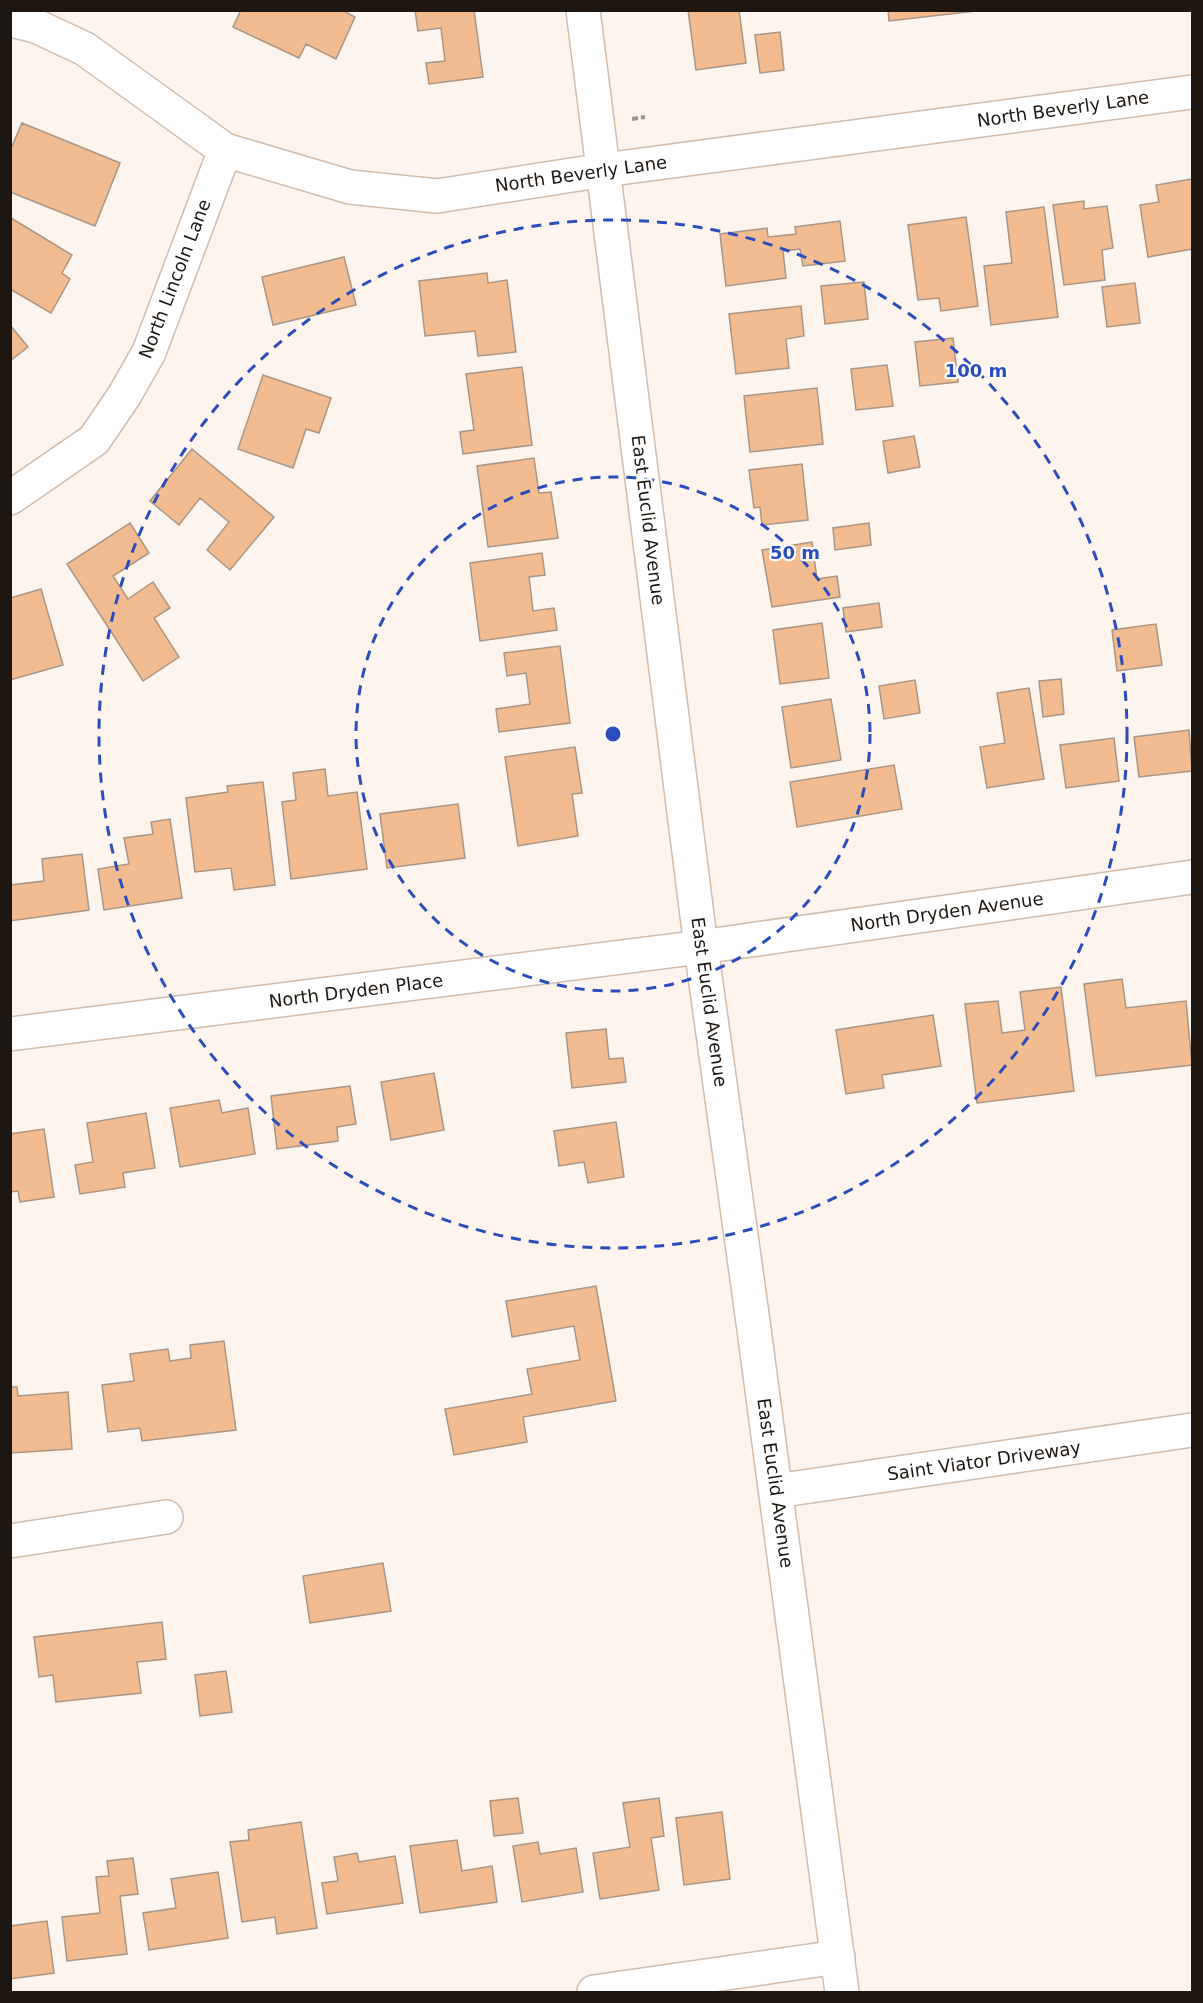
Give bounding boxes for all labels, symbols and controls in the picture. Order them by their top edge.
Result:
street label: North Beverly Lane [976,86,1150,131]
street label: North Beverly Lane [494,151,668,196]
street label: North Lincoln Lane [134,196,215,362]
text: 100 m [945,360,1007,381]
street label: East Euclid Avenue [628,434,669,606]
text: 50 m [770,542,820,563]
centre of rings [603,724,623,744]
street label: North Dryden Avenue [849,888,1045,935]
street label: East Euclid Avenue [687,916,732,1088]
street label: North Dryden Place [268,969,444,1012]
street label: East Euclid Avenue [753,1397,798,1569]
street label: Saint Viator Driveway [886,1436,1082,1484]

